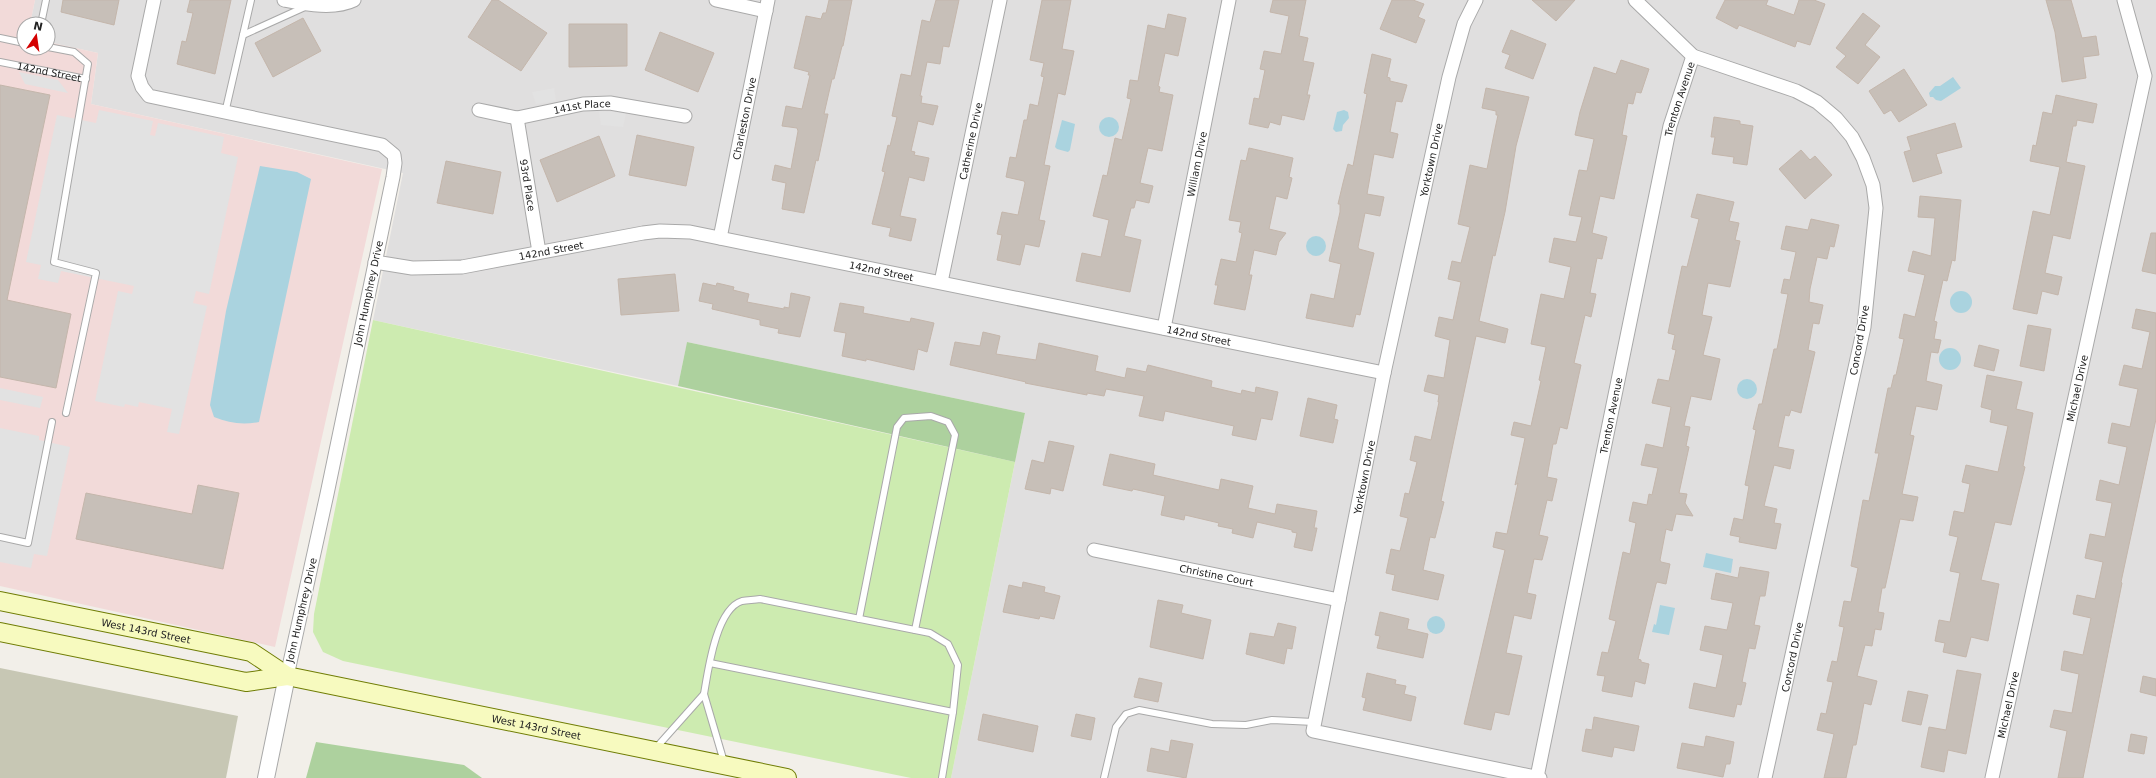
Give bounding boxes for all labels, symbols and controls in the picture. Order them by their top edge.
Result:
north arrow [16,16,56,56]
text: N [32,19,44,34]
street label: 142nd Street [16,60,82,84]
street label: Trenton Avenue [1663,60,1697,138]
street label: Charleston Drive [731,76,758,161]
street label: 141st Place [552,98,611,116]
street label: Catherine Drive [958,101,984,181]
street label: Yorktown Drive [1418,122,1445,199]
street label: William Drive [1185,131,1209,198]
street label: 93rd Place [518,158,537,212]
street label: 142nd Street [518,239,584,262]
street label: John Humphrey Drive [352,240,385,348]
street label: 142nd Street [848,259,914,283]
street label: Concord Drive [1848,304,1871,376]
street label: 142nd Street [1166,324,1232,348]
street label: Michael Drive [2065,354,2090,423]
street label: Trenton Avenue [1598,376,1625,456]
street label: Yorktown Drive [1352,439,1377,516]
street label: John Humphrey Drive [284,557,319,664]
street label: Christine Court [1178,563,1254,588]
street label: West 143rd Street [100,617,192,646]
street label: Concord Drive [1780,621,1805,693]
street label: Michael Drive [1996,670,2021,739]
street label: West 143rd Street [491,713,582,742]

